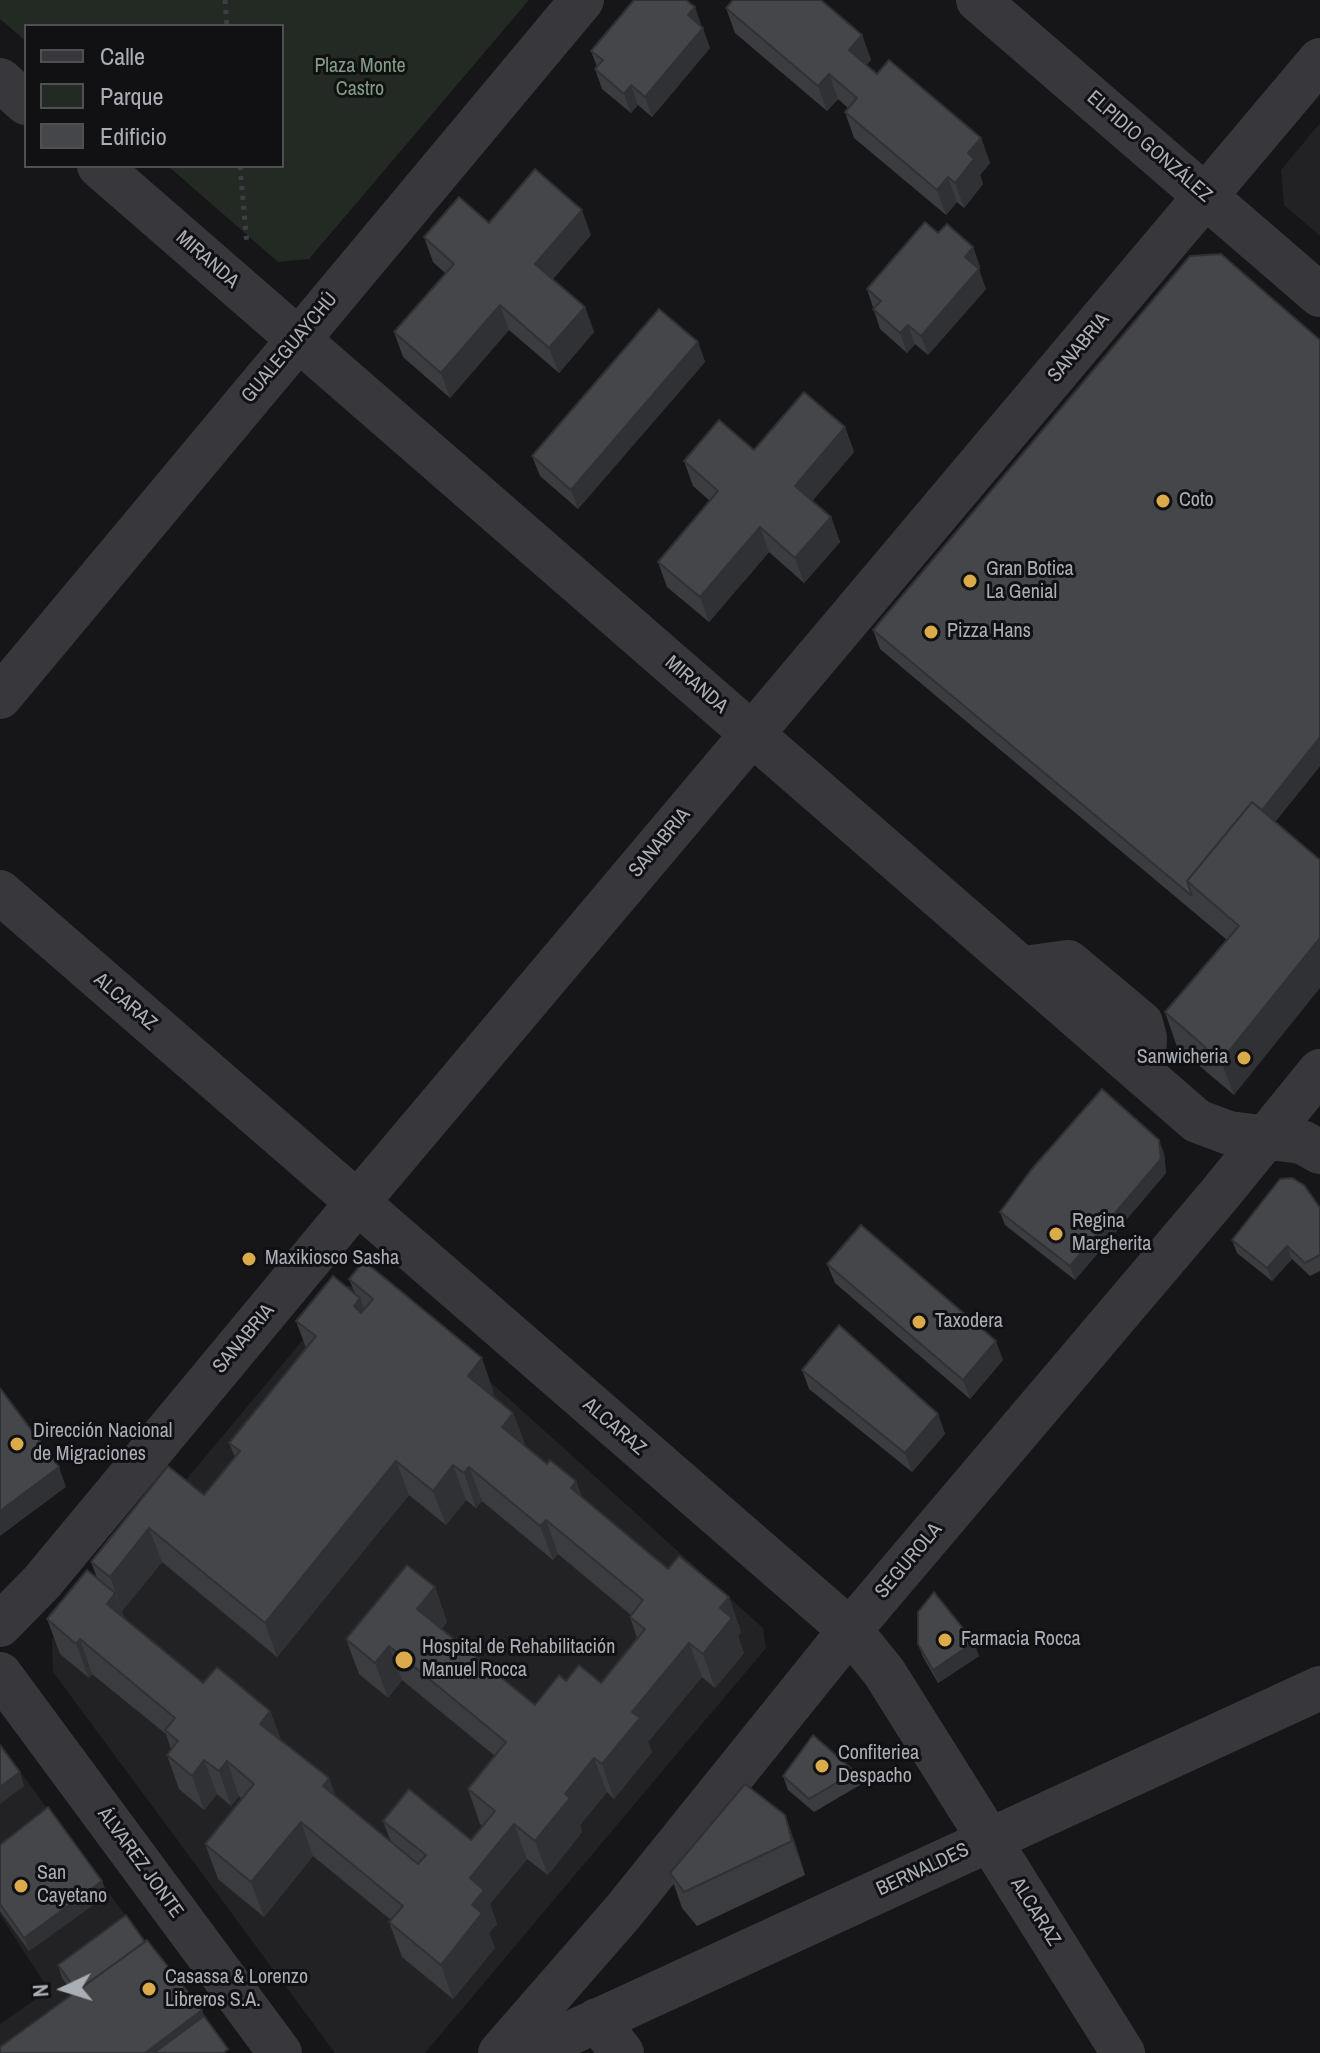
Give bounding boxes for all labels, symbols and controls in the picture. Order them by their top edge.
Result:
legend [24,24,284,168]
text: Calle [100,40,145,72]
park label: Plaza Monte Castro [314,55,406,102]
text: Parque [100,80,163,112]
street label: ELPIDIO GONZÁLEZ [1082,86,1216,208]
text: Edificio [100,120,167,152]
street label: MIRANDA [171,226,243,294]
street label: GUALEGUAYCHÚ [237,288,343,408]
street label: SANABRIA [1043,309,1115,387]
place label: Coto [1179,489,1214,513]
marker: Coto [1154,492,1172,510]
place label: Gran Botica La Genial [986,558,1074,605]
marker: Gran Botica La Genial [961,572,979,590]
place label: Pizza Hans [947,620,1031,644]
marker: Pizza Hans [922,623,940,641]
street label: MIRANDA [660,651,732,719]
street label: SANABRIA [624,804,696,882]
street label: ALCARAZ [89,968,161,1036]
place label: Sanwicheria [1137,1046,1228,1070]
marker: Sanwicheria [1235,1049,1253,1067]
place label: Regina Margherita [1072,1210,1151,1257]
marker: Regina Margherita [1047,1225,1065,1243]
place label: Maxikiosco Sasha [265,1247,399,1271]
marker: Maxikiosco Sasha [240,1250,258,1268]
street label: SANABRIA [208,1300,280,1378]
place label: Taxodera [935,1310,1003,1334]
marker: Taxodera [910,1313,928,1331]
street label: ALCARAZ [578,1393,650,1461]
place label: Dirección Nacional de Migraciones [33,1420,172,1467]
marker: Dirección Nacional de Migraciones [8,1435,26,1453]
street label: SEGUROLA [871,1518,947,1604]
place label: Farmacia Rocca [961,1628,1080,1652]
marker: Farmacia Rocca [936,1631,954,1649]
place label: Hospital de Rehabilitación Manuel Rocca [422,1636,615,1683]
marker: Hospital de Rehabilitación Manuel Rocca [393,1649,415,1671]
place label: Confiteriea Despacho [838,1742,919,1789]
marker: Confiteriea Despacho [813,1757,831,1775]
street label: ÁLVAREZ JONTE [92,1803,188,1923]
street label: BERNALDES [873,1838,973,1902]
place label: San Cayetano [37,1862,107,1909]
street label: ALCARAZ [1005,1874,1065,1950]
marker: San Cayetano [12,1877,30,1895]
north arrow [24,1949,104,2029]
place label: Casassa & Lorenzo Libreros S.A. [165,1966,308,2013]
marker: Casassa & Lorenzo Libreros S.A. [140,1980,158,1998]
text: N [25,1983,55,1998]

